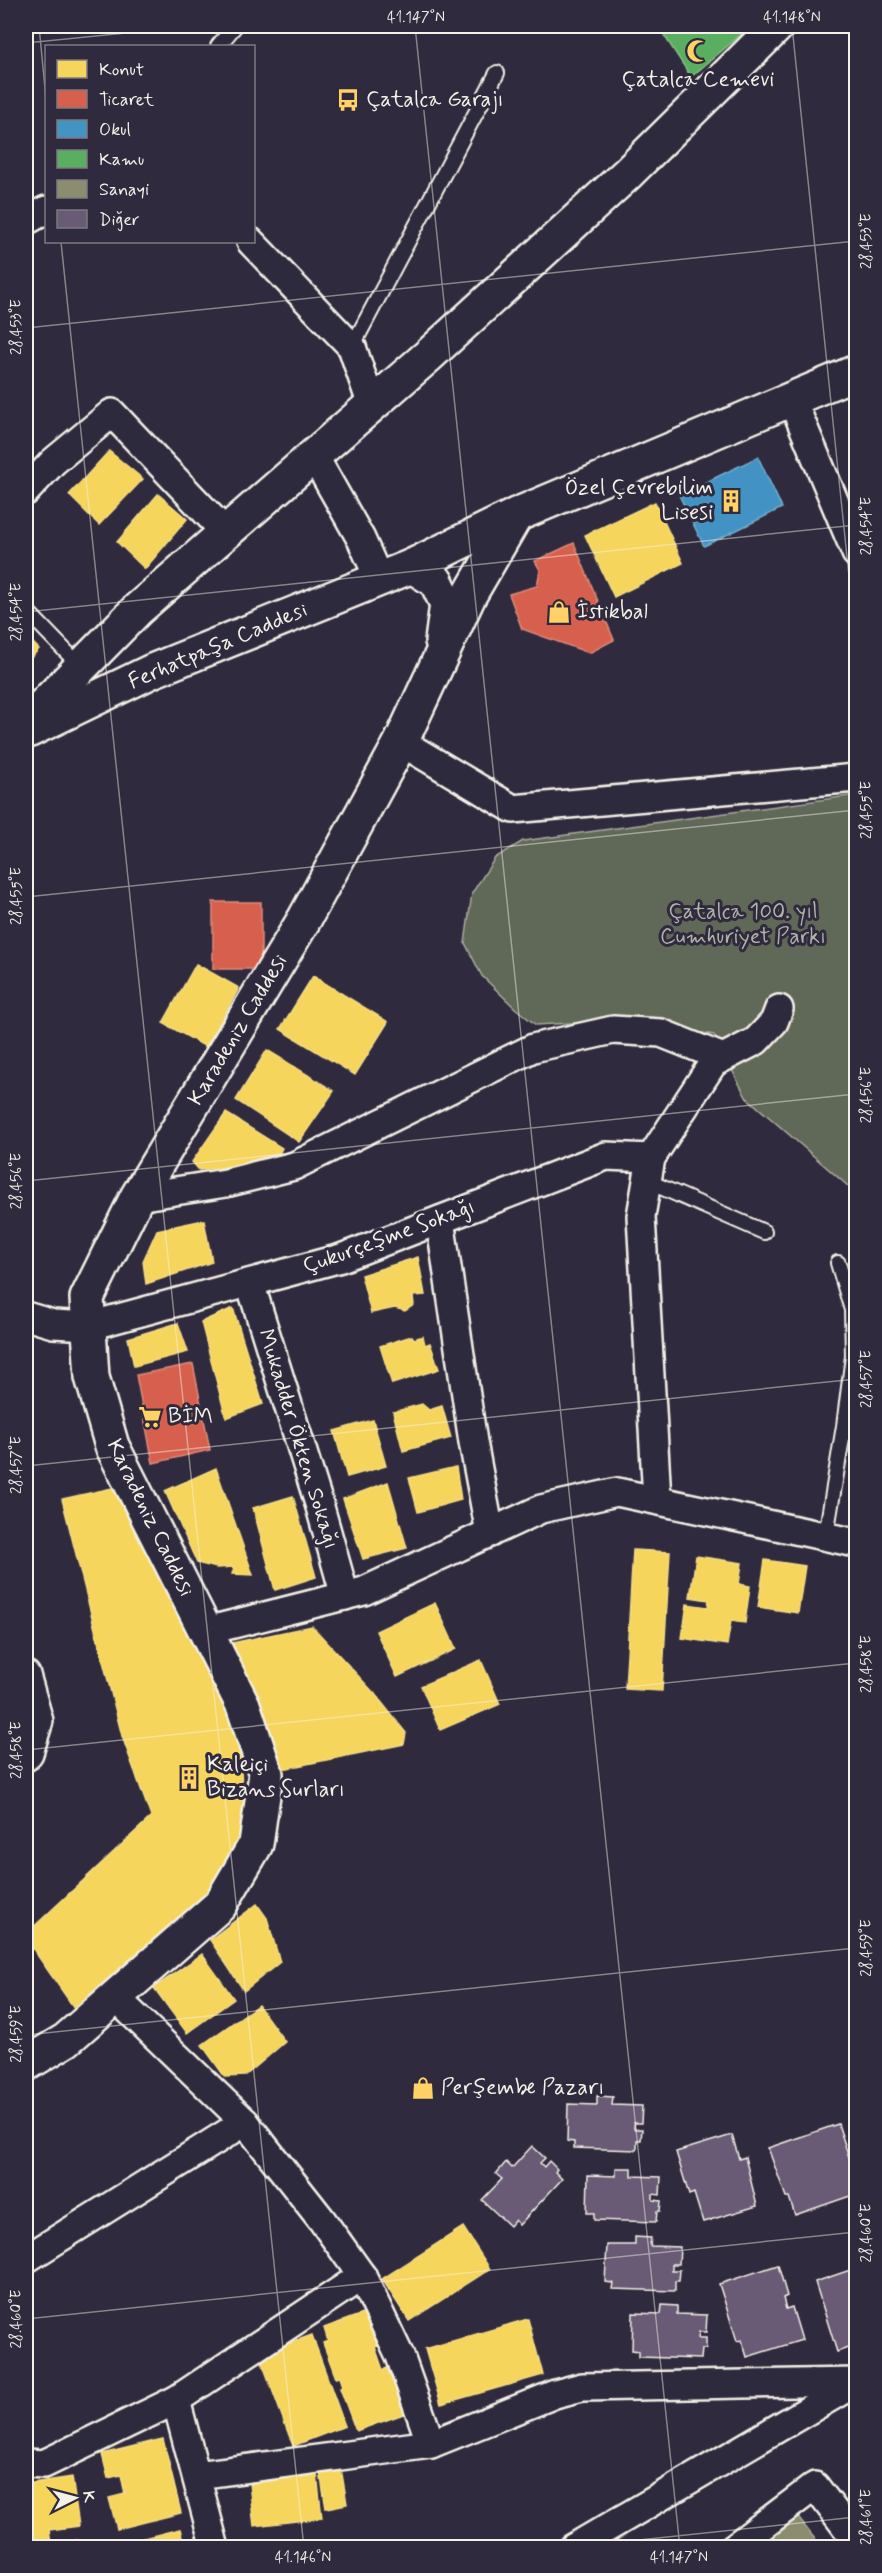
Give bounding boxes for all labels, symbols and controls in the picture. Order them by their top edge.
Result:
text: 41.147°N [387,8,445,28]
text: 41.148°N [763,8,821,28]
mosque icon: Çatalca Cemevi [685,38,711,64]
legend [45,45,255,243]
text: Konut [99,58,144,82]
place label: Çatalca Cemevi [622,66,774,94]
place label: Çatalca Garajı [366,86,504,114]
bus stop icon: Çatalca Garajı [335,87,361,113]
text: Ticaret [99,88,155,112]
text: Okul [99,118,131,142]
text: Kamu [99,148,144,172]
text: Sanayi [99,178,149,202]
text: Diğer [99,208,140,232]
text: 28.453°E [857,213,877,269]
text: 28.453°E [7,299,27,355]
place label: Özel Çevrebilim Lisesi [565,474,713,527]
building icon: Özel Çevrebilim Lisesi [718,488,744,514]
text: 28.454°E [857,497,877,555]
text: 28.454°E [7,583,27,641]
street label: Ferhatpaşa Caddesi [124,596,312,696]
place label: İstikbal [577,598,648,626]
shop icon: İstikbal [546,599,572,625]
text: 28.455°E [857,781,877,839]
text: 28.455°E [7,867,27,925]
park label: Çatalca 100. yıl Cumhuriyet Parkı [660,898,826,951]
street label: Karadeniz Caddesi [182,949,294,1111]
text: 28.456°E [857,1066,877,1123]
text: 28.456°E [7,1152,27,1209]
street label: Çukurçeşme Sokağı [299,1193,479,1282]
street label: Mukadder Ökten Sokağı [250,1326,345,1553]
text: 28.457°E [857,1350,877,1408]
place label: BİM [168,1403,213,1431]
supermarket icon: BİM [137,1404,163,1430]
street label: Karadeniz Caddesi [100,1435,200,1601]
text: 28.457°E [7,1436,27,1494]
text: 28.458°E [857,1635,877,1693]
text: 28.458°E [7,1721,27,1779]
place label: Kaleiçi Bizans Surları [207,1751,345,1804]
building icon: Kaleiçi Bizans Surları [176,1765,202,1791]
text: 28.459°E [857,1919,877,1977]
text: 28.459°E [7,2005,27,2063]
place label: Perşembe Pazarı [441,2074,604,2102]
shop icon: Perşembe Pazarı [410,2075,436,2101]
text: 28.460°E [857,2203,877,2262]
text: 28.460°E [7,2289,27,2348]
north arrow [45,2468,105,2528]
text: 28.461°E [857,2489,877,2545]
text: K [77,2490,100,2504]
text: 41.146°N [275,2548,331,2568]
text: 41.147°N [650,2548,708,2568]

